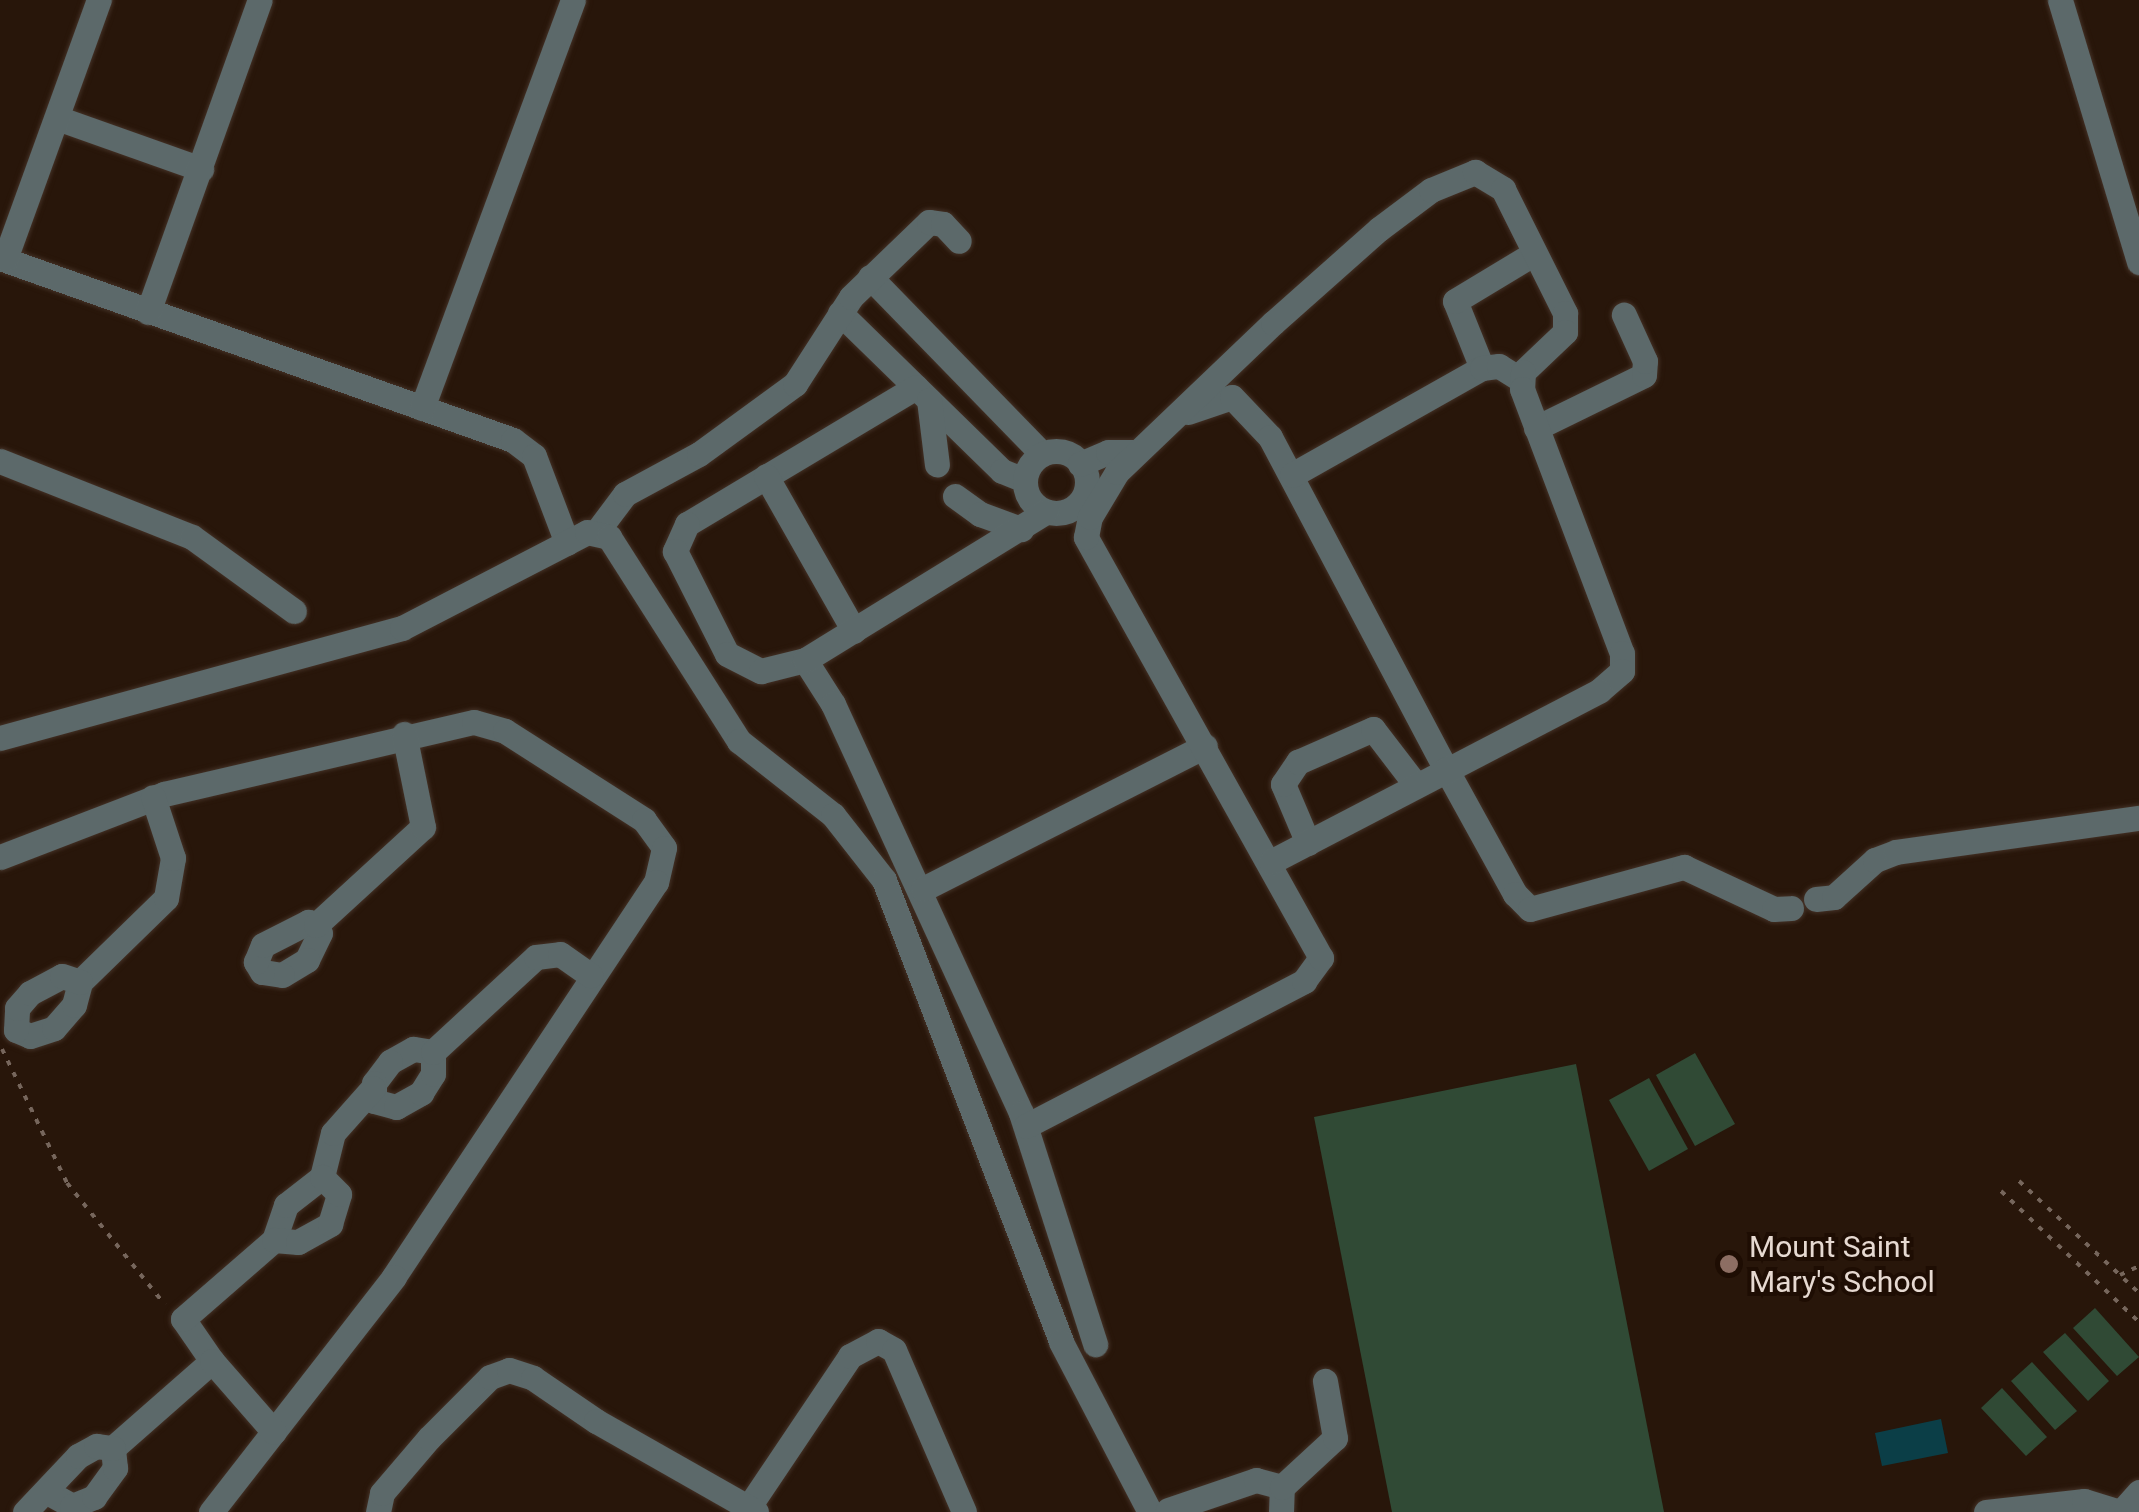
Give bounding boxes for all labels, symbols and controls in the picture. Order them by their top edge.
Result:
place label: Mount Saint Mary's School [1749,1229,1935,1300]
marker: Mount Saint Mary's School [1718,1253,1740,1275]

